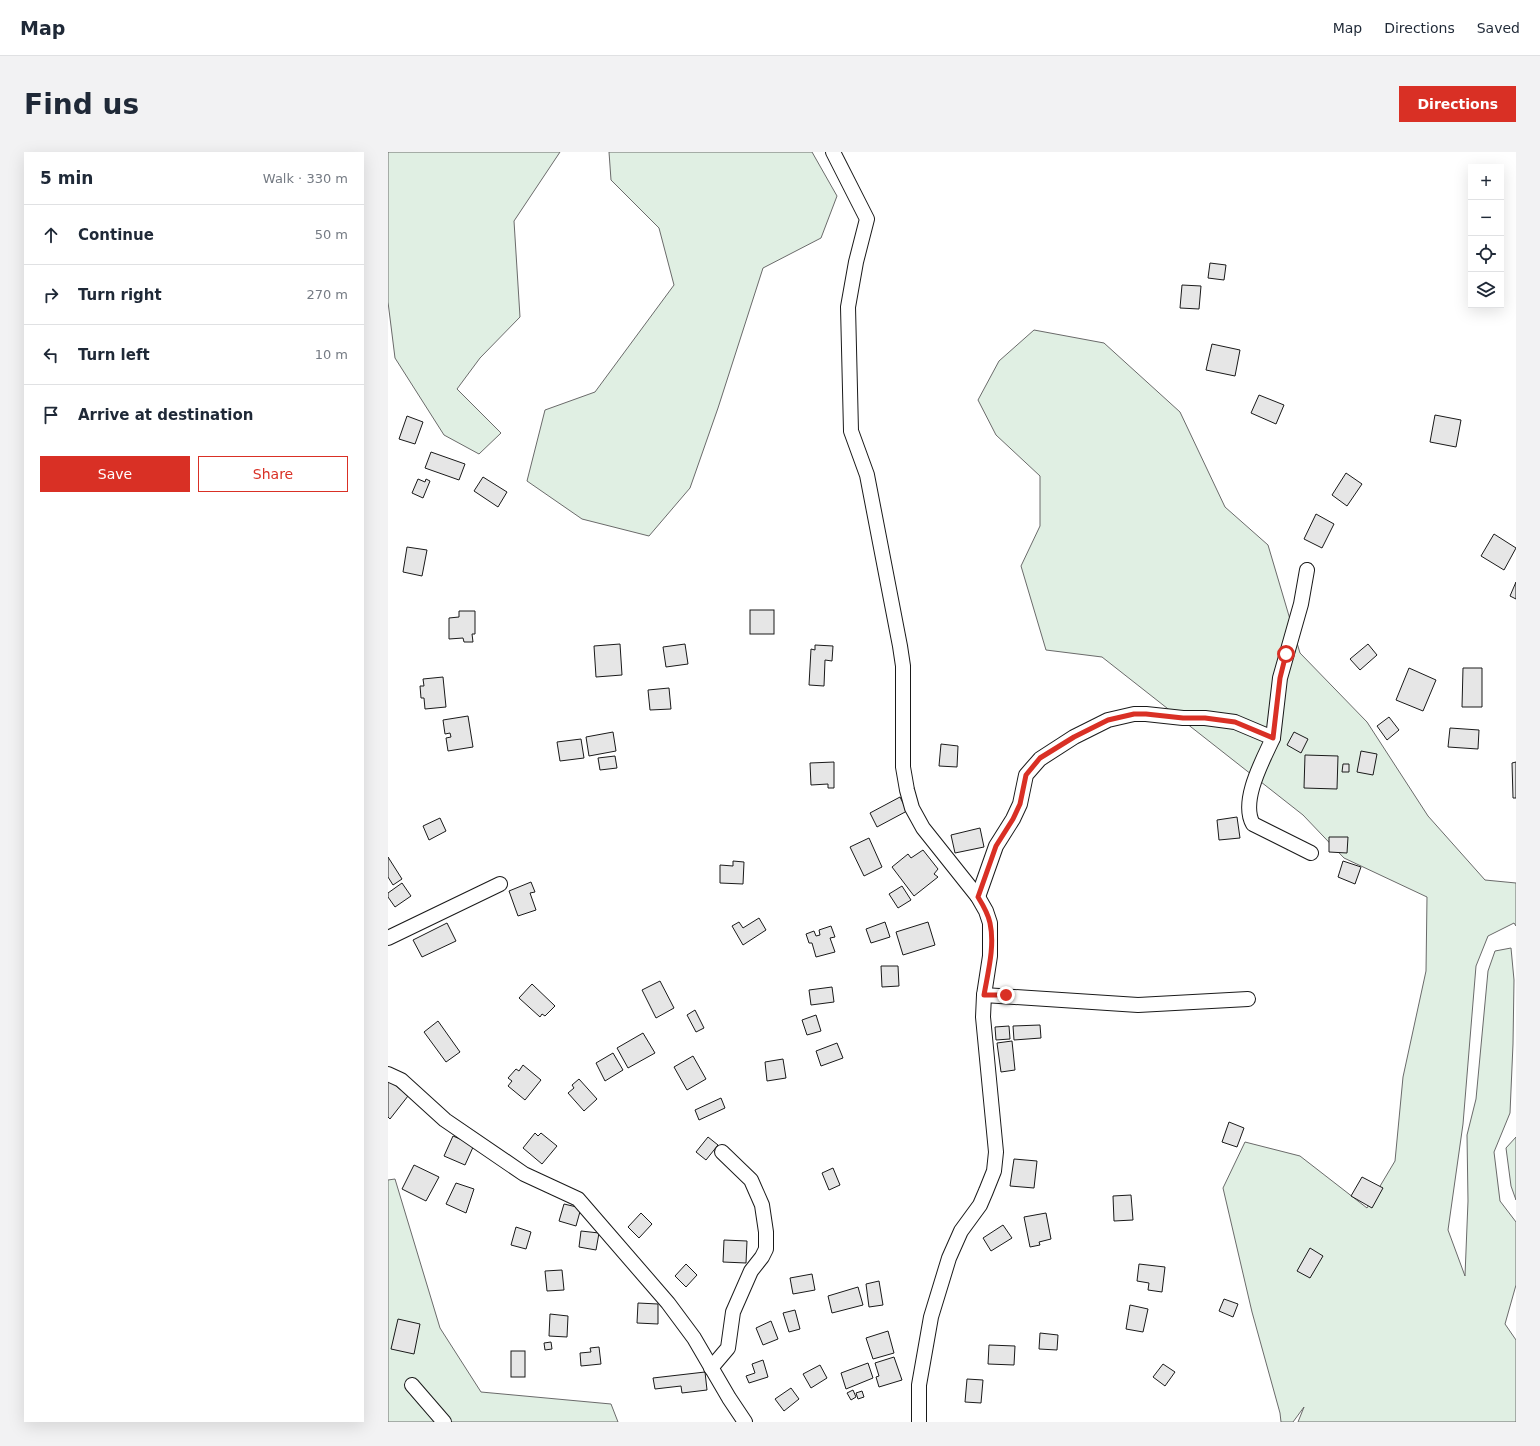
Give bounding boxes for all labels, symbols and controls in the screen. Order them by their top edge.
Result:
text: Map [20,17,65,39]
text: Map [1333,20,1362,36]
text: Directions [1384,20,1455,36]
text: Saved [1477,20,1520,36]
button: Directions [1399,86,1516,122]
text: Find us [24,88,139,121]
map controls [1468,164,1504,308]
button: + [1468,164,1504,200]
text: 5 min [40,168,93,188]
text: Walk · 330 m [263,171,348,186]
button: − [1468,200,1504,236]
icon: ahead [40,224,62,246]
text: Continue [78,226,154,244]
text: 50 m [315,227,348,242]
button: locate [1468,236,1504,272]
button: layers [1468,272,1504,308]
icon: right [40,284,62,306]
text: Turn right [78,286,162,304]
text: 270 m [306,287,348,302]
icon: left [40,344,62,366]
text: Turn left [78,346,150,364]
text: 10 m [315,347,348,362]
icon: arrive [40,404,62,426]
text: Arrive at destination [78,406,253,424]
button: Save [40,456,190,492]
button: Share [198,456,348,492]
route start [1277,645,1295,663]
route end [997,986,1015,1004]

